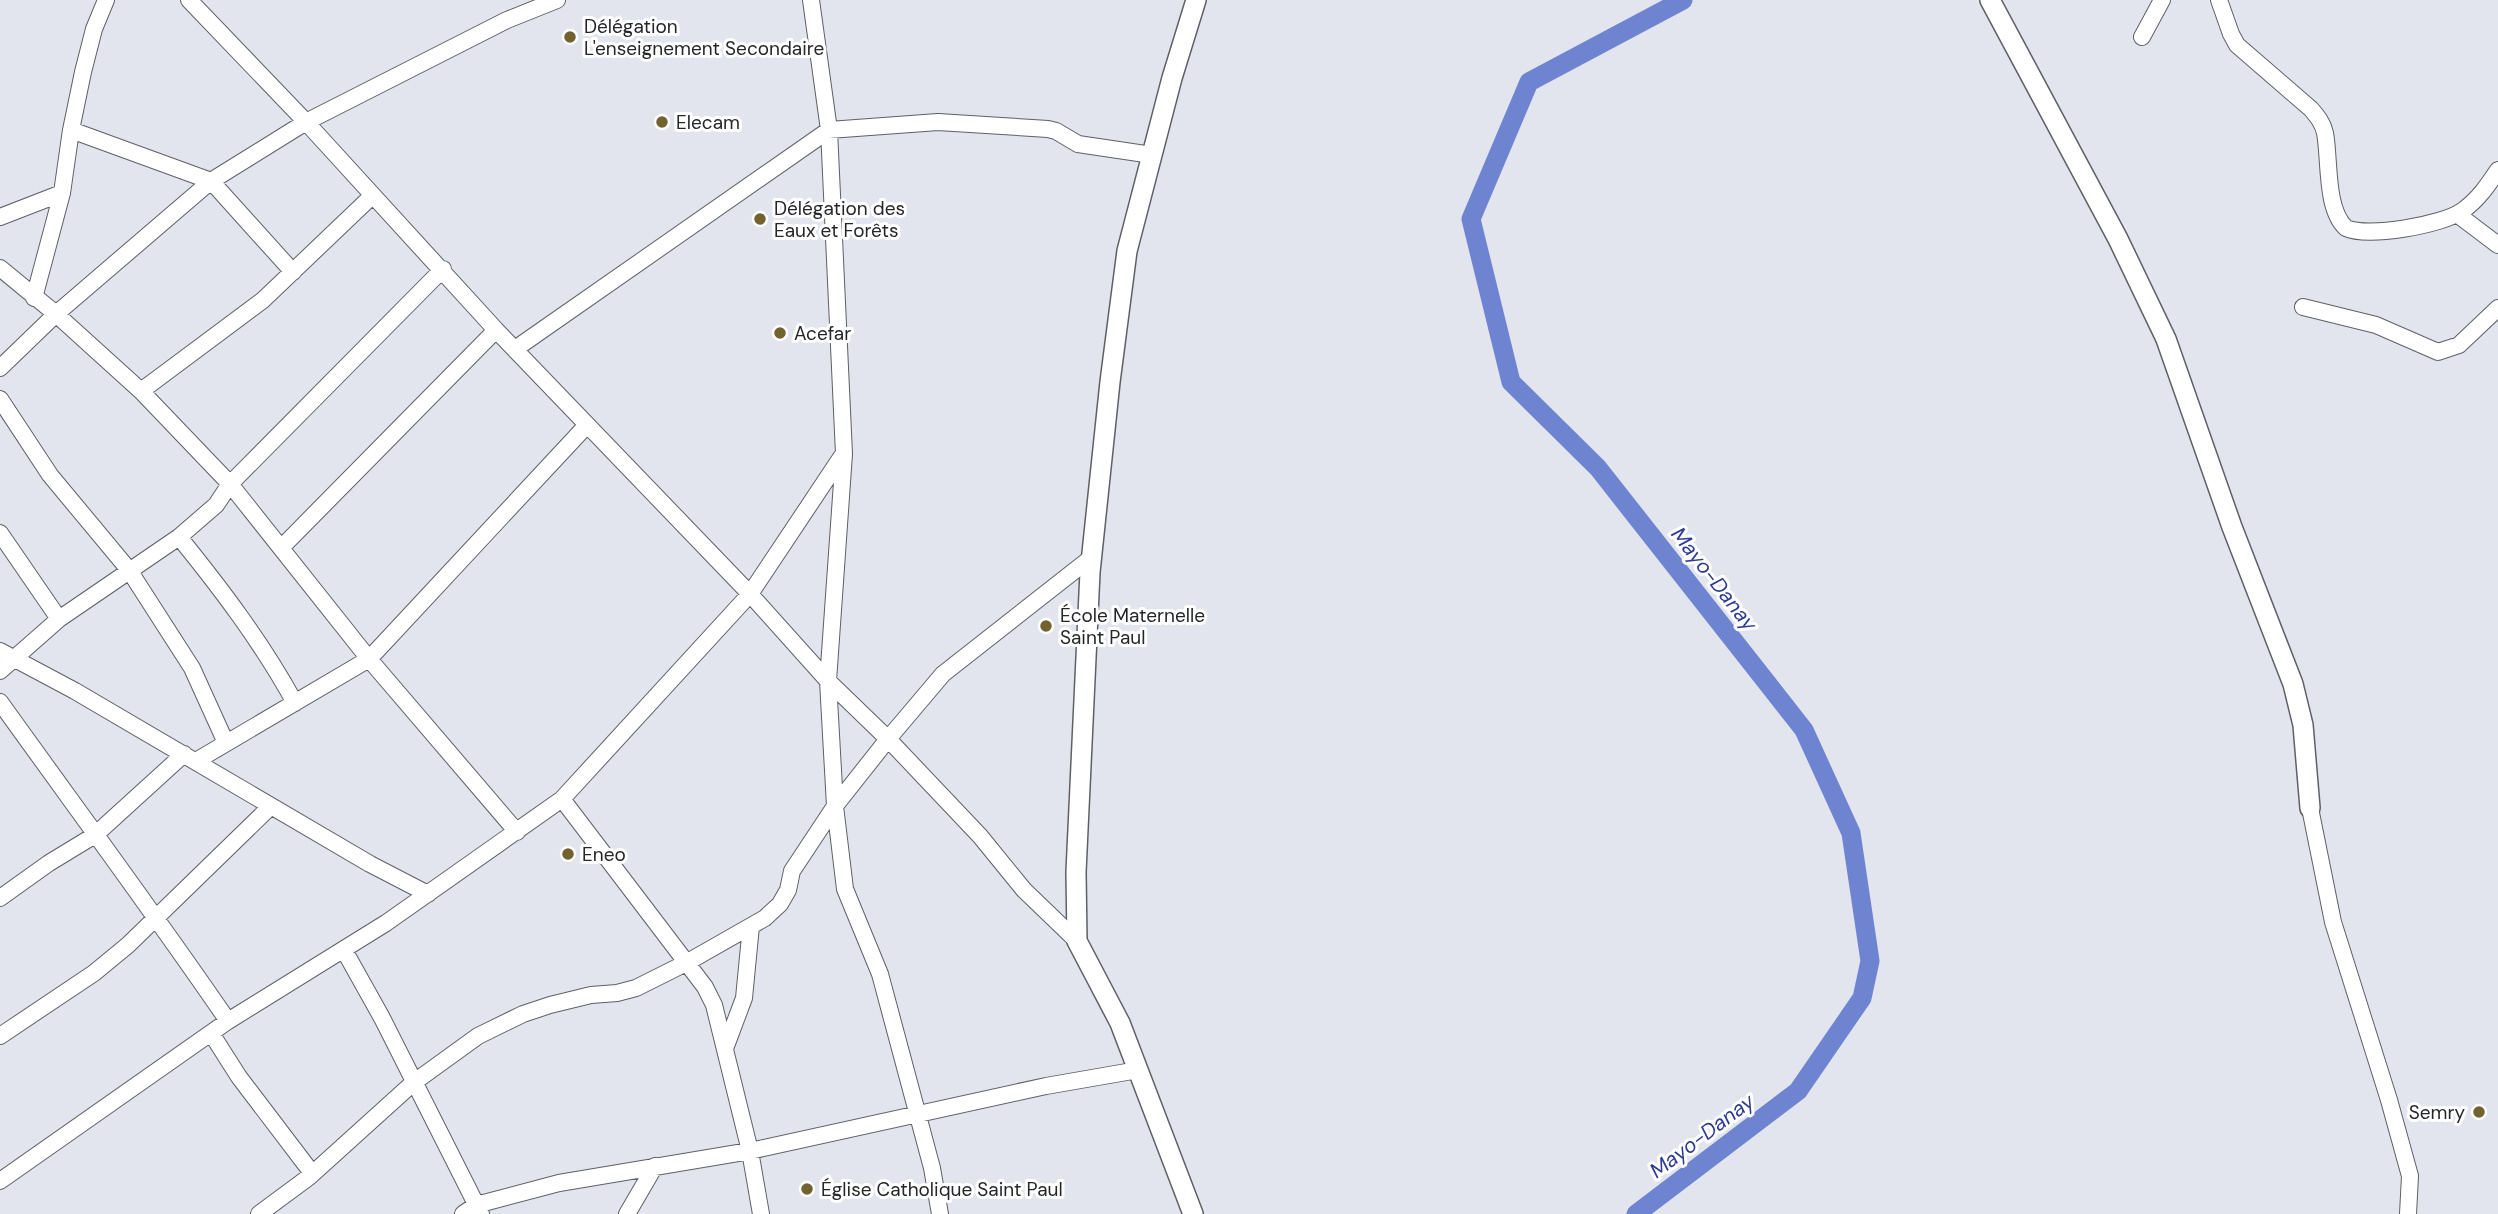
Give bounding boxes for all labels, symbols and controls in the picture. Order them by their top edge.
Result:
place label: Délégation L'enseignement Secondaire [584,14,824,61]
marker: Délégation L'enseignement Secondaire [562,29,578,45]
place label: Elecam [676,110,740,135]
marker: Elecam [654,114,670,130]
place label: Délégation des Eaux et Forêts [774,196,905,243]
marker: Délégation des Eaux et Forêts [752,211,768,227]
place label: Acefar [794,321,851,346]
marker: Acefar [772,325,788,341]
water label: Mayo-Danay [1665,521,1764,638]
place label: École Maternelle Saint Paul [1060,603,1205,650]
marker: École Maternelle Saint Paul [1038,618,1054,634]
place label: Eneo [582,842,626,867]
marker: Eneo [560,846,576,862]
water label: Mayo-Danay [1644,1087,1761,1185]
place label: Semry [2409,1100,2465,1125]
marker: Semry [2471,1104,2487,1120]
place label: Église Catholique Saint Paul [821,1177,1063,1202]
marker: Église Catholique Saint Paul [799,1181,815,1197]

